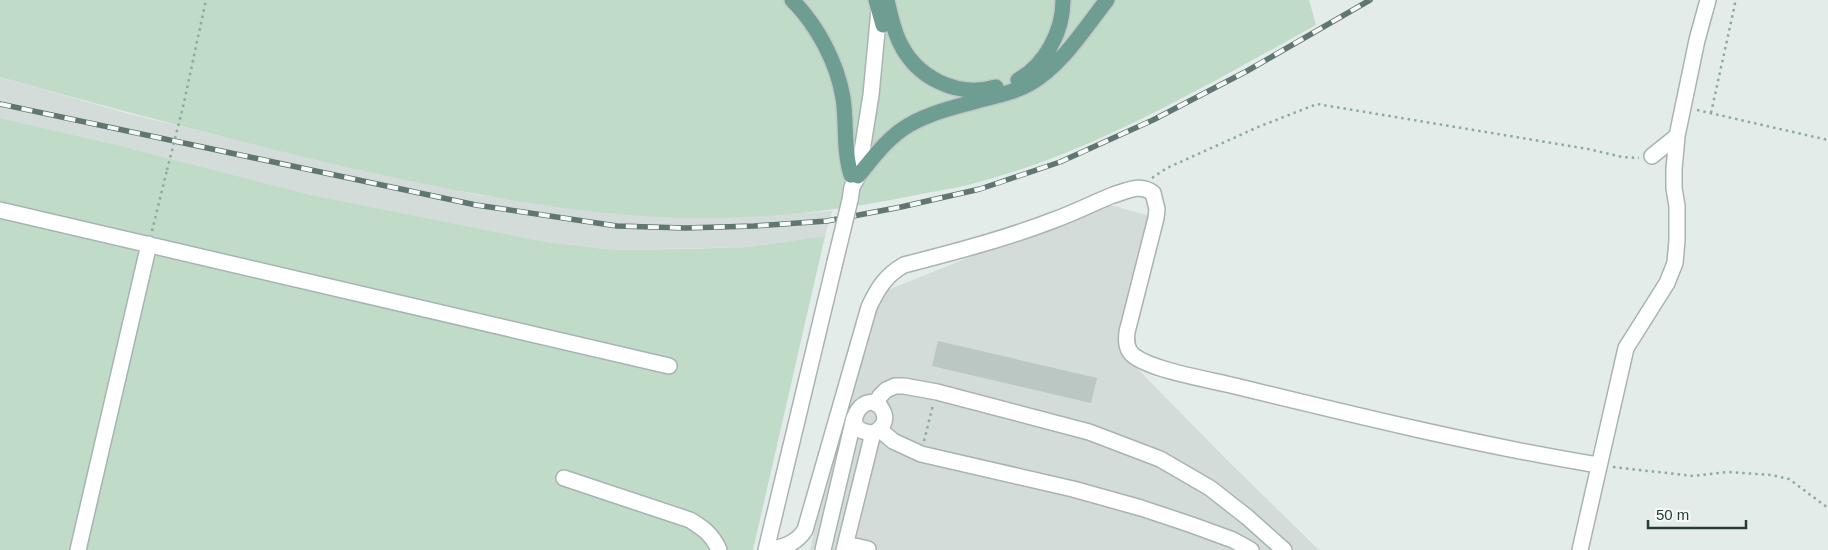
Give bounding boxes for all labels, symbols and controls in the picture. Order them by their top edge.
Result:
scale bar [1648,498,1746,530]
text: 50 m [1656,506,1689,523]

